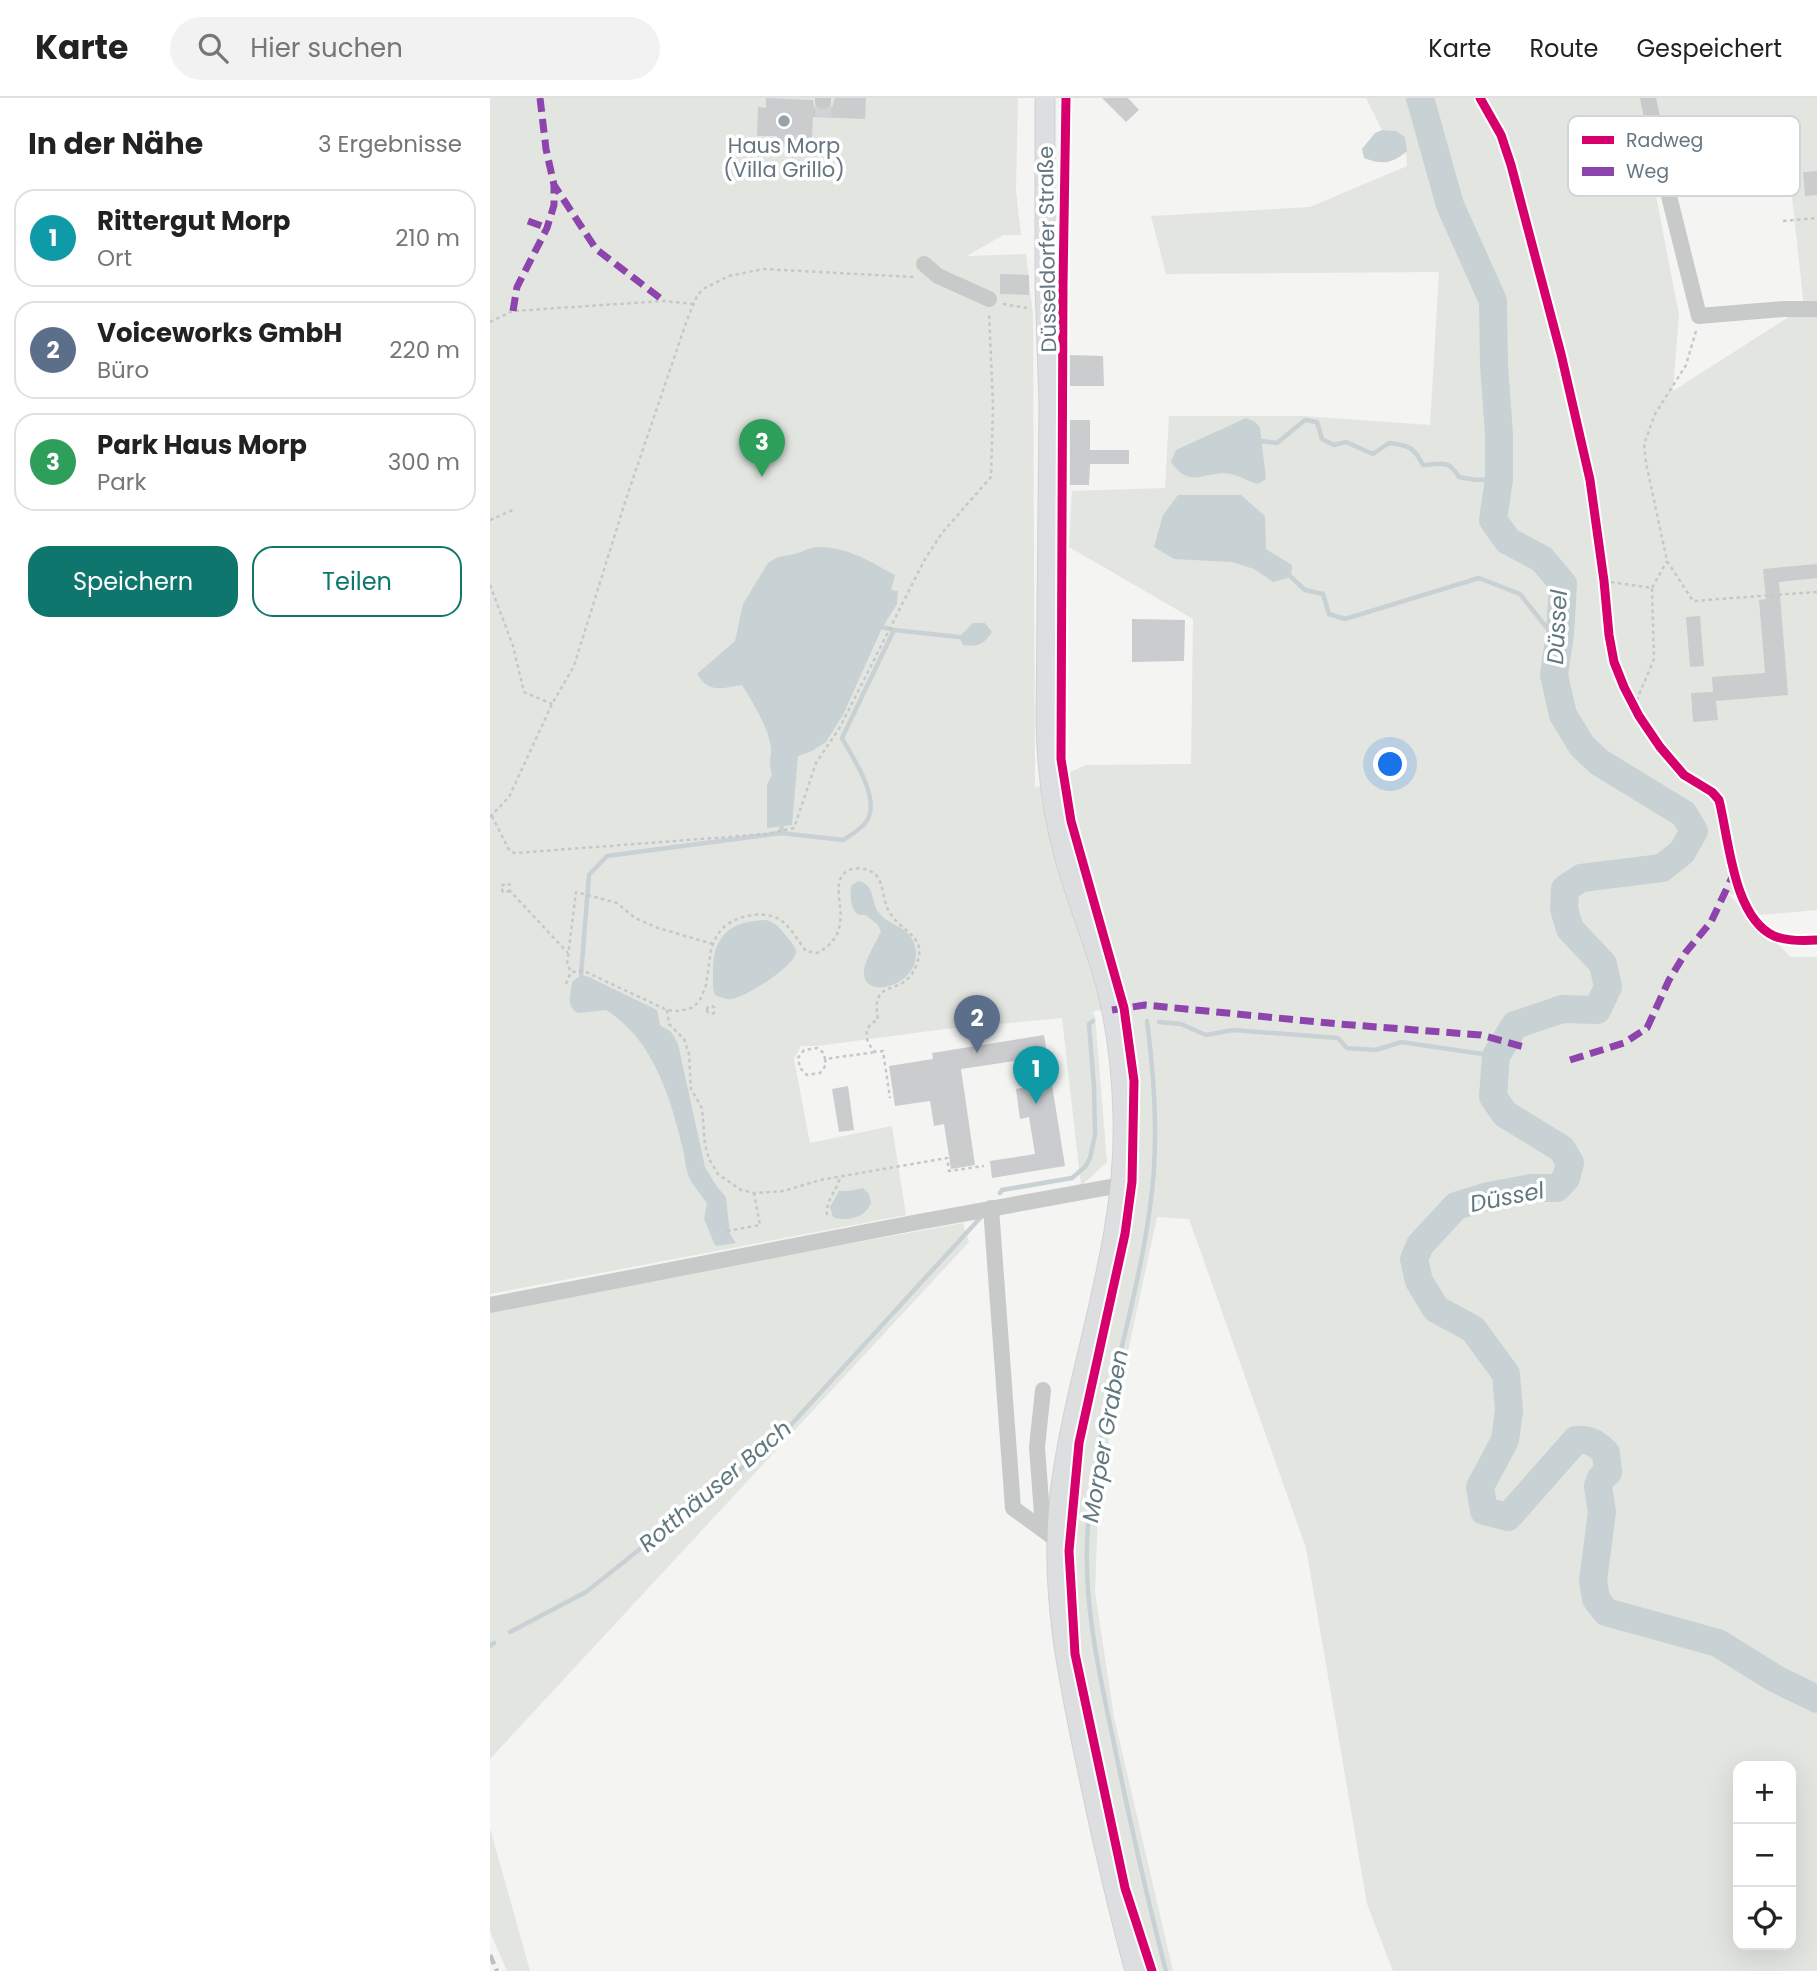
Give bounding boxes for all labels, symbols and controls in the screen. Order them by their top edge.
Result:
search box [170,17,660,80]
text: Karte [35,24,128,71]
icon: search [194,29,232,67]
text: Hier suchen [250,30,403,66]
text: Karte [1428,32,1491,65]
text: Route [1529,32,1598,65]
text: Gespeichert [1636,32,1782,65]
marker: Haus Morp (Villa Grillo) [776,113,792,129]
legend [1568,116,1800,196]
text: In der Nähe [28,122,203,165]
text: Radweg [1626,127,1703,154]
text: 3 Ergebnisse [318,128,462,160]
place label: Haus Morp (Villa Grillo) [723,131,845,184]
street label: Düsseldorfer Straße [1031,145,1063,353]
text: Weg [1626,158,1669,185]
text: Rittergut Morp [97,203,290,239]
text: 1 [49,222,57,254]
text: 210 m [395,222,460,254]
text: Ort [97,242,132,274]
text: Voiceworks GmbH [97,315,342,351]
text: 2 [46,334,60,366]
text: 220 m [389,334,460,366]
text: Büro [97,354,149,386]
pin: 3 [739,419,785,477]
text: Park Haus Morp [97,427,307,463]
text: 3 [46,446,60,478]
text: 300 m [388,446,460,478]
text: Park [97,466,146,498]
button: Speichern [28,546,238,617]
button: Teilen [252,546,462,617]
water label: Düssel [1539,588,1575,665]
your location [1373,747,1407,781]
pin: 2 [954,995,1000,1053]
pin: 1 [1013,1046,1059,1104]
water label: Düssel [1467,1174,1547,1220]
water label: Morper Graben [1074,1347,1136,1525]
water label: Rotthäuser Bach [632,1413,798,1559]
map controls [1733,1761,1796,1950]
button: + [1733,1761,1796,1824]
button: − [1733,1824,1796,1887]
button: locate [1733,1887,1796,1950]

